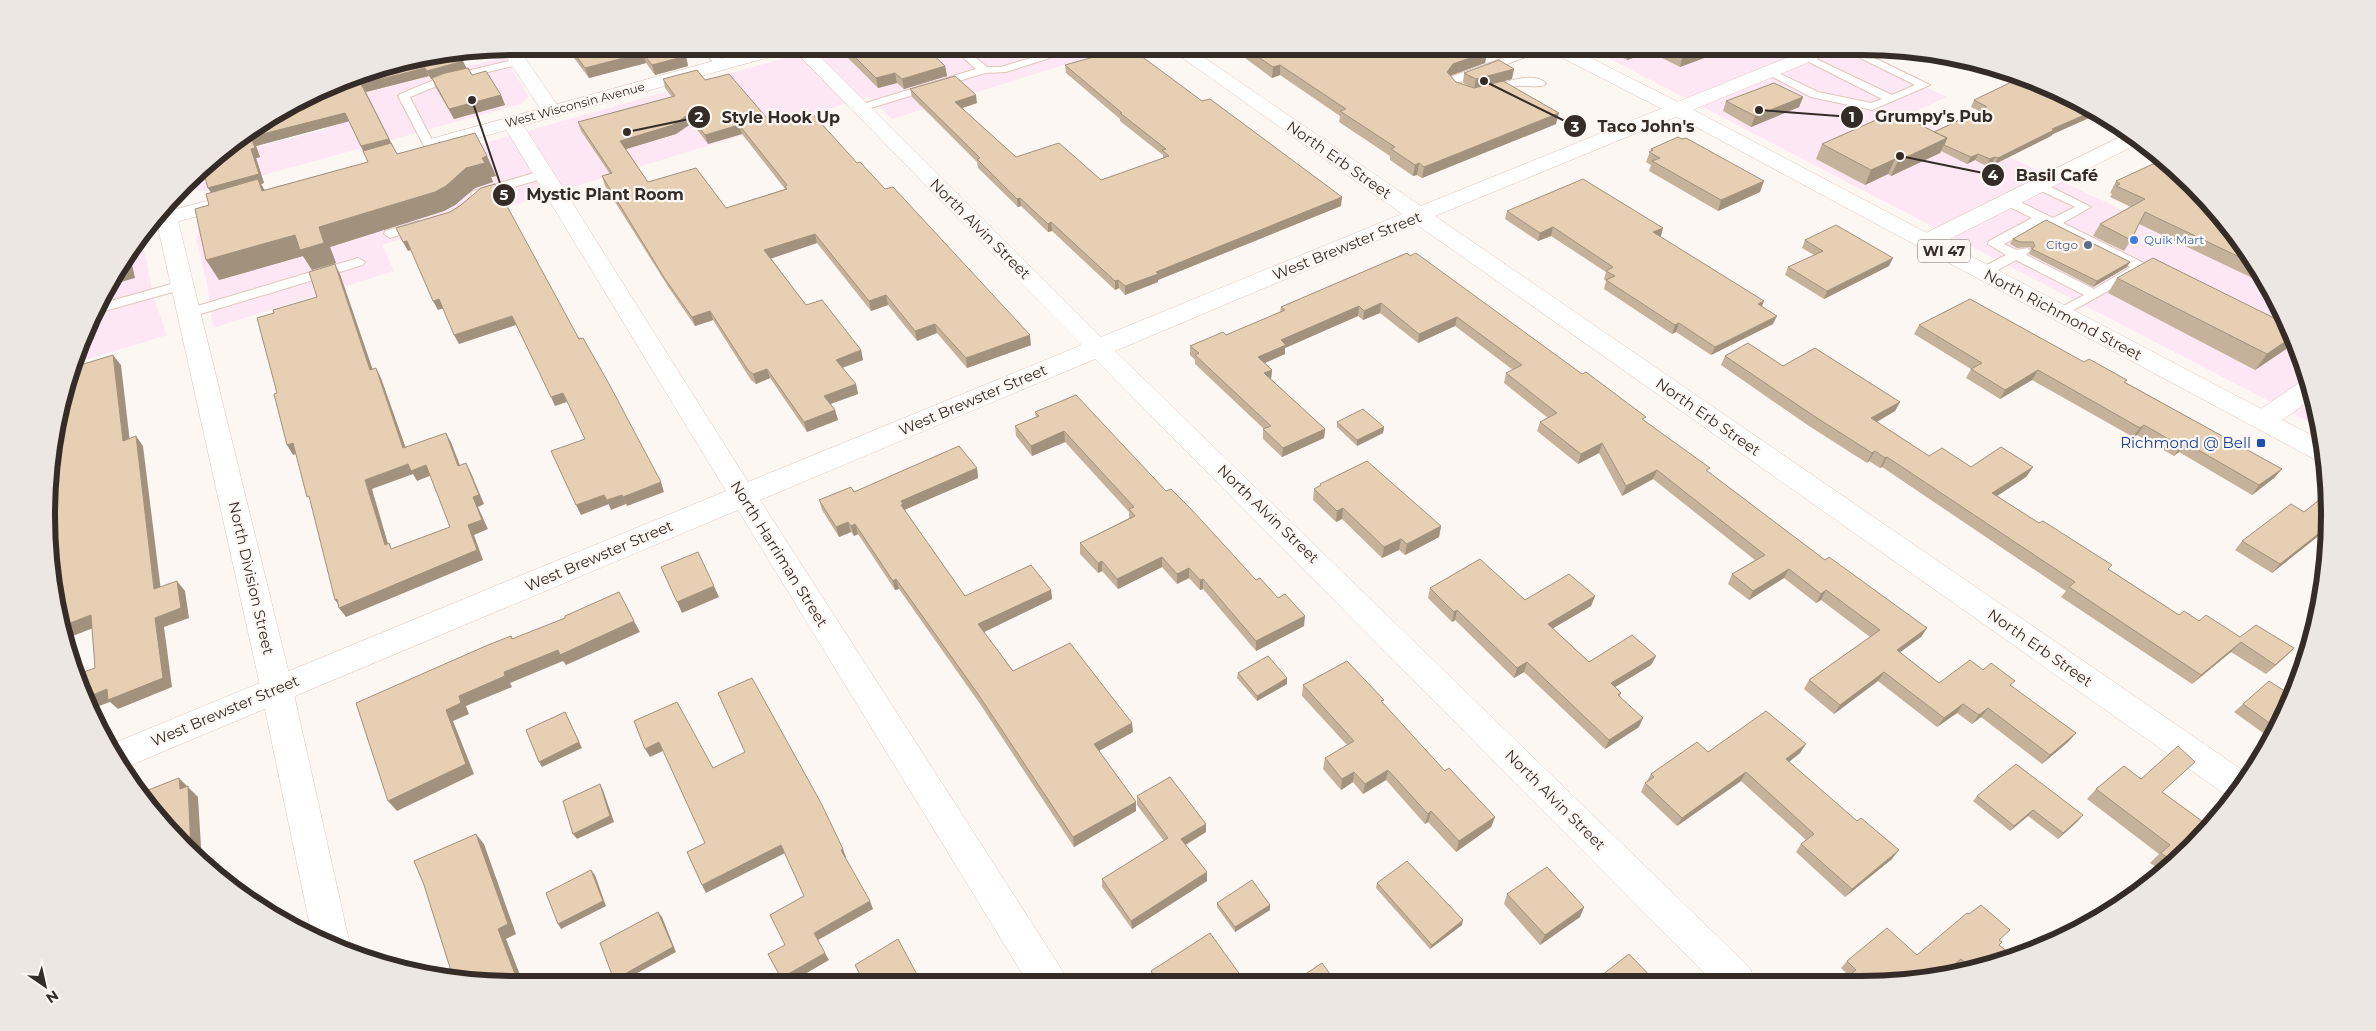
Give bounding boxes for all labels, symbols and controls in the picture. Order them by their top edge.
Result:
street label: West Wisconsin Avenue [503,79,646,130]
callout: Grumpy's Pub [1840,101,2003,132]
callout: Style Hook Up [687,102,850,133]
text: 2 [695,107,704,126]
text: 1 [1849,107,1855,126]
text: Grumpy's Pub [1875,107,1993,126]
text: Style Hook Up [722,108,840,127]
callout: Taco John's [1562,111,1704,142]
street label: North Erb Street [1283,116,1395,203]
text: 3 [1570,117,1580,136]
text: Taco John's [1597,117,1695,136]
callout: Basil Café [1981,160,2108,191]
text: 4 [1988,165,1999,184]
text: Basil Café [2016,166,2098,185]
street label: North Alvin Street [926,174,1035,283]
callout: Mystic Plant Room [492,179,694,210]
text: 5 [500,185,509,204]
text: Mystic Plant Room [526,185,684,204]
street label: West Brewster Street [1270,207,1424,284]
place label: Quik Mart [2144,232,2204,247]
marker: Quik Mart [2128,234,2140,246]
place label: Citgo [2046,237,2078,252]
marker: Citgo [2082,239,2094,251]
road number: WI 47 [1918,240,1970,262]
street label: North Richmond Street [1981,265,2146,364]
street label: West Brewster Street [896,360,1050,439]
street label: North Erb Street [1652,373,1764,460]
place label: Richmond @ Bell [2120,433,2251,452]
marker: Richmond @ Bell [2255,437,2267,449]
street label: North Alvin Street [1213,460,1323,567]
street label: North Harriman Street [727,477,832,630]
street label: North Division Street [225,499,278,656]
street label: West Brewster Street [522,516,676,595]
street label: North Erb Street [1984,604,2096,691]
street label: West Brewster Street [148,671,302,750]
street label: North Alvin Street [1501,745,1610,854]
north arrow [20,961,70,1011]
text: N [43,986,62,1007]

